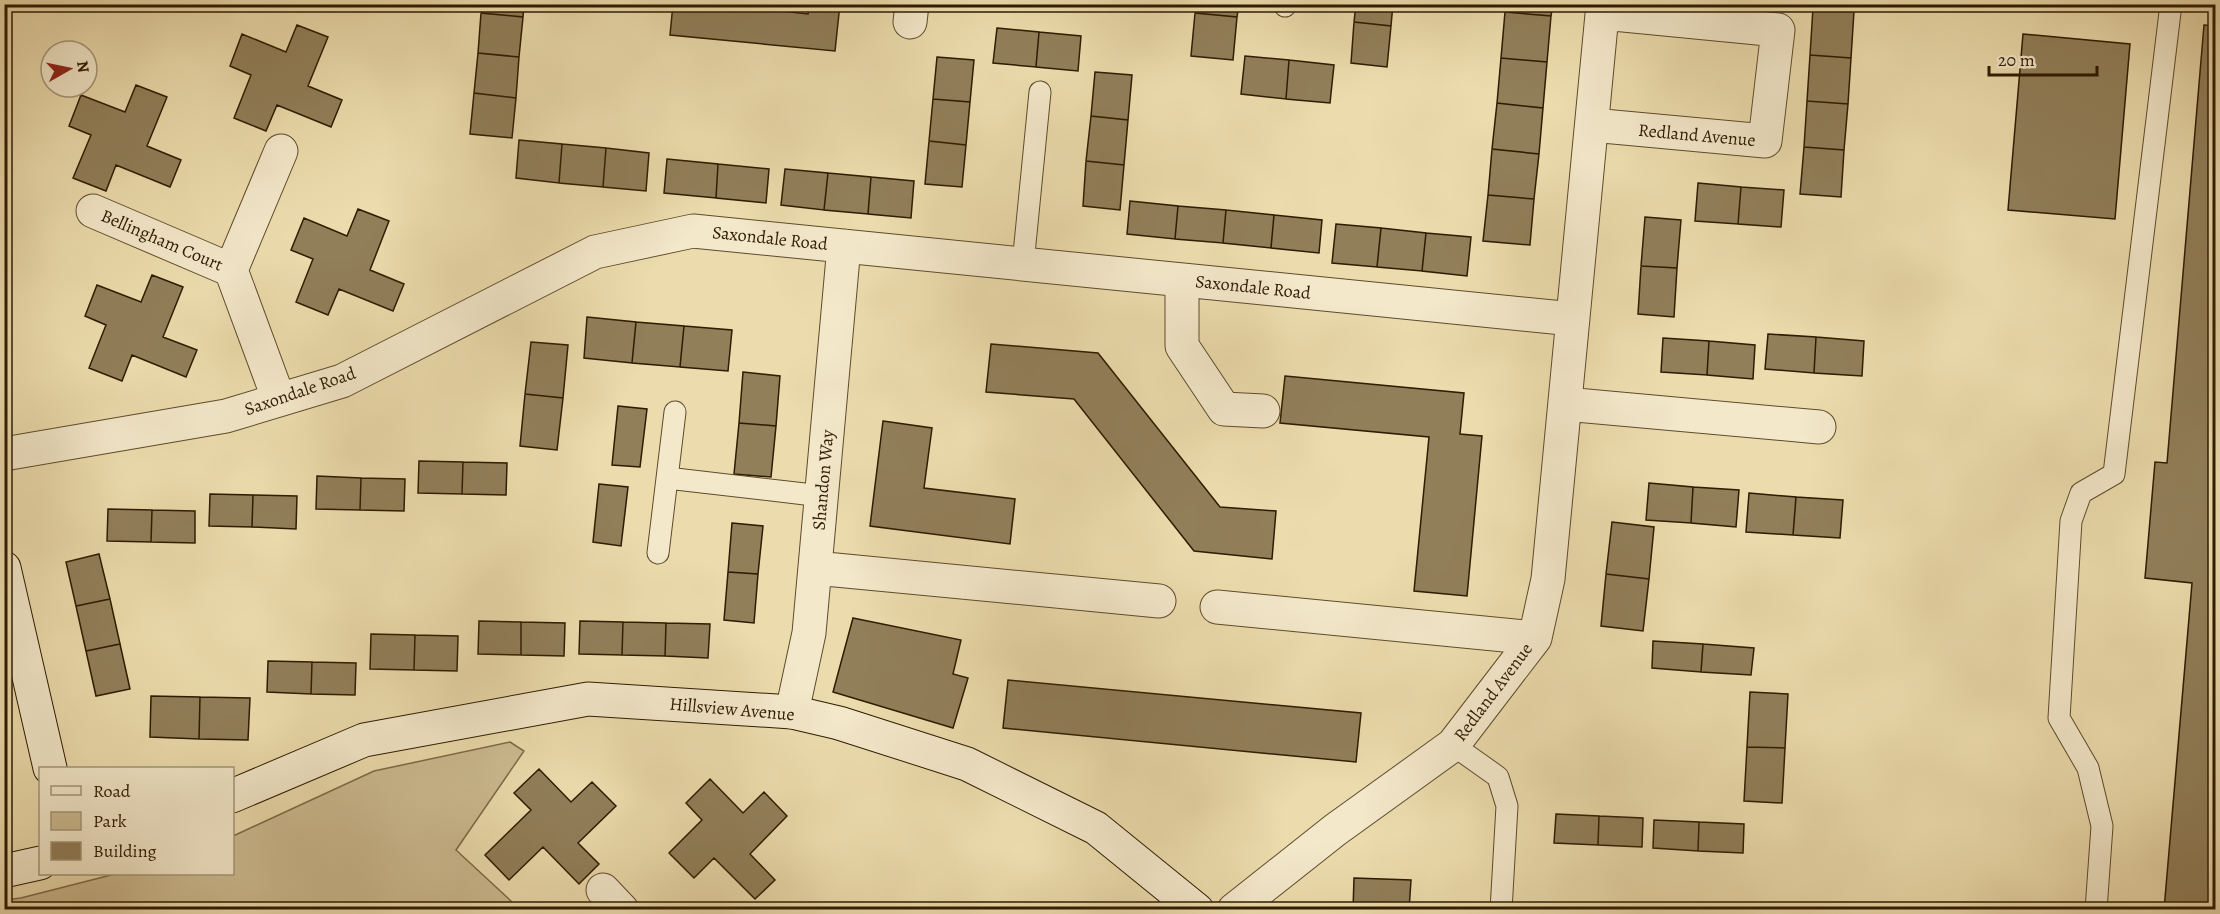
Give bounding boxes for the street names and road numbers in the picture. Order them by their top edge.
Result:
street label: Redland Avenue [1637,118,1757,152]
street label: Bellingham Court [97,203,227,277]
street label: Saxondale Road [711,220,829,256]
street label: Saxondale Road [1194,269,1312,305]
street label: Saxondale Road [241,361,359,421]
street label: Shandon Way [807,428,839,531]
street label: Redland Avenue [1448,638,1538,746]
street label: Hillsview Avenue [668,692,796,726]

